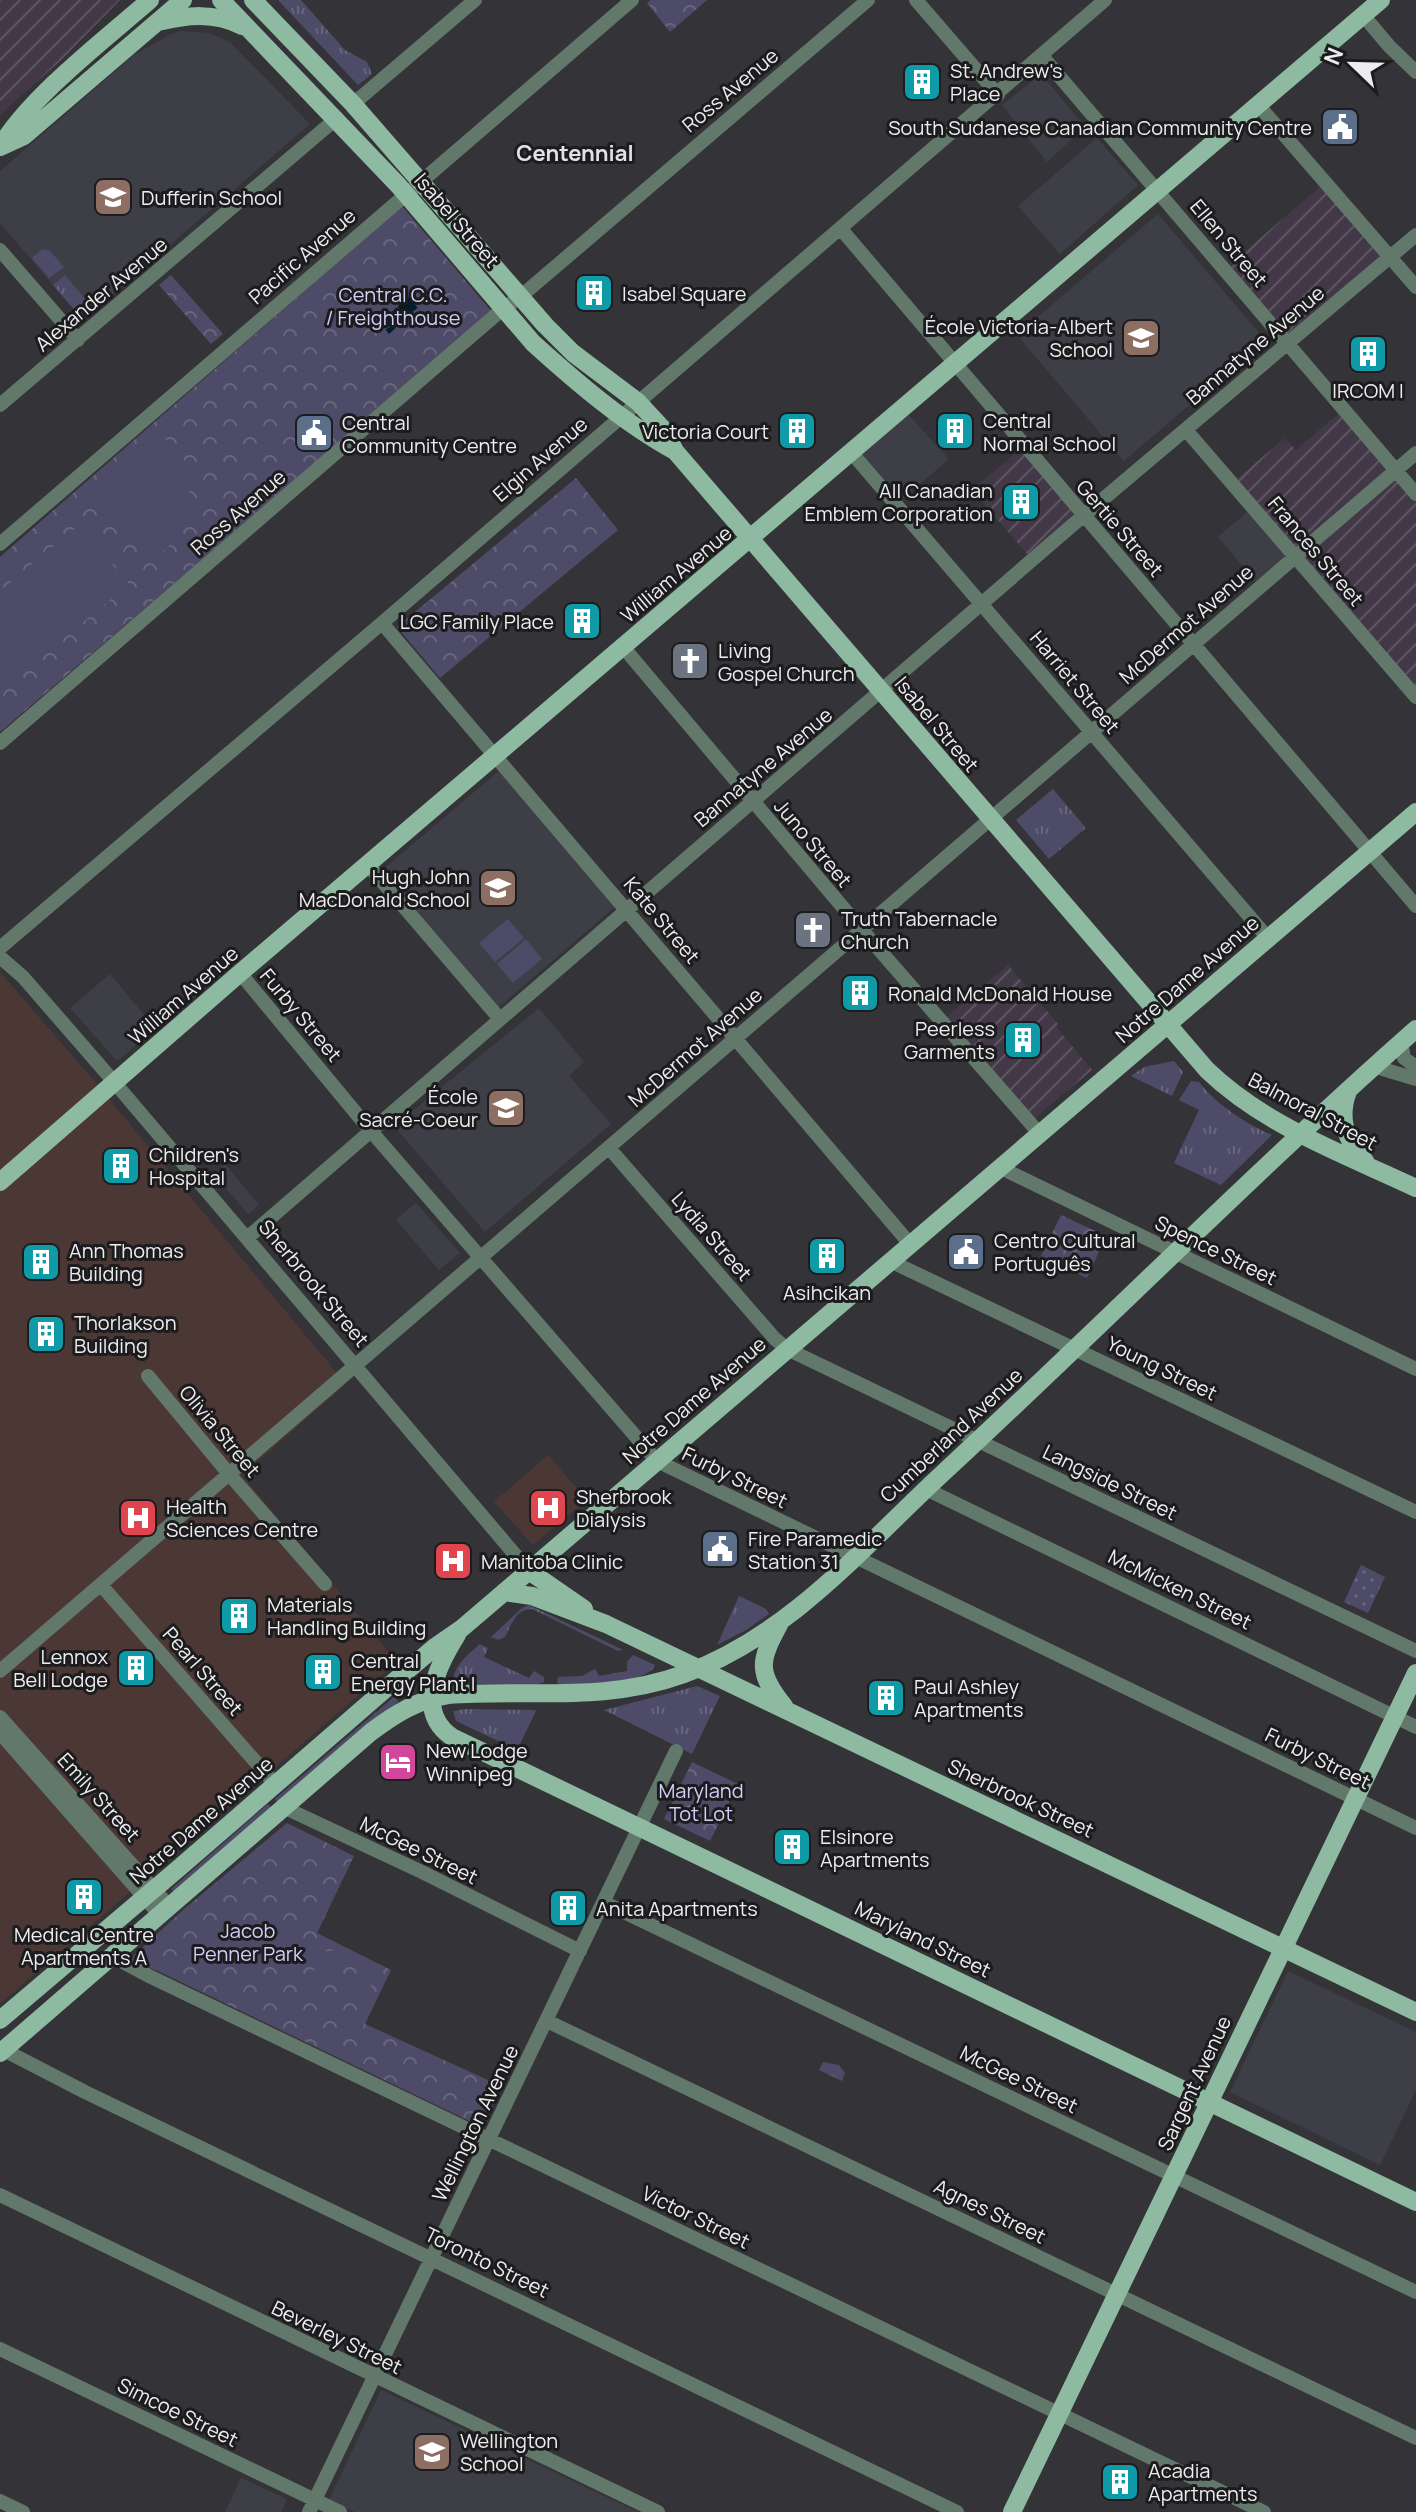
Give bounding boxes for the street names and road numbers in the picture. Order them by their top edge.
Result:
street label: Ross Avenue [676,42,784,138]
street label: Isabel Street [408,167,506,273]
street label: Ellen Street [1184,193,1274,293]
street label: Pacific Avenue [243,202,361,310]
street label: Alexander Avenue [29,231,173,357]
street label: Bannatyne Avenue [1180,279,1330,411]
street label: Elgin Avenue [487,410,593,508]
street label: Ross Avenue [185,463,291,561]
street label: Gertie Street [1070,474,1170,582]
street label: Frances Street [1262,490,1370,612]
street label: William Avenue [615,519,737,629]
street label: McDermot Avenue [1113,558,1259,690]
street label: Harriet Street [1024,625,1126,739]
street label: Isabel Street [889,670,985,778]
street label: Bannatyne Avenue [688,701,838,833]
street label: Juno Street [768,793,858,893]
street label: Kate Street [618,871,706,969]
street label: Notre Dame Avenue [1110,909,1264,1049]
street label: William Avenue [122,940,244,1050]
street label: Furby Street [254,963,348,1067]
street label: McDermot Avenue [622,981,768,1113]
street label: Balmoral Street [1244,1066,1382,1156]
street label: Lydia Street [666,1186,758,1286]
street label: Spence Street [1151,1209,1281,1291]
street label: Sherbrook Street [253,1214,375,1352]
street label: Notre Dame Avenue [617,1330,771,1470]
street label: Young Street [1102,1330,1222,1406]
street label: Cumberland Avenue [874,1362,1028,1508]
street label: Olivia Street [174,1379,266,1483]
street label: Langside Street [1038,1438,1182,1526]
street label: Furby Street [678,1440,792,1514]
street label: McMicken Street [1104,1543,1256,1635]
street label: Pearl Street [157,1621,249,1721]
street label: Furby Street [1261,1721,1375,1795]
street label: Emily Street [52,1747,146,1847]
street label: Notre Dame Avenue [124,1750,278,1890]
street label: Sherbrook Street [944,1752,1098,1844]
street label: McGee Street [356,1810,482,1890]
street label: Maryland Street [851,1894,995,1984]
street label: Sargent Avenue [1151,2011,1237,2155]
street label: McGee Street [956,2039,1082,2119]
street label: Wellington Avenue [425,2040,525,2206]
street label: Agnes Street [930,2172,1050,2250]
street label: Victor Street [638,2179,754,2255]
street label: Toronto Street [420,2220,554,2304]
street label: Beverley Street [267,2294,407,2380]
street label: Simcoe Street [113,2371,243,2453]

